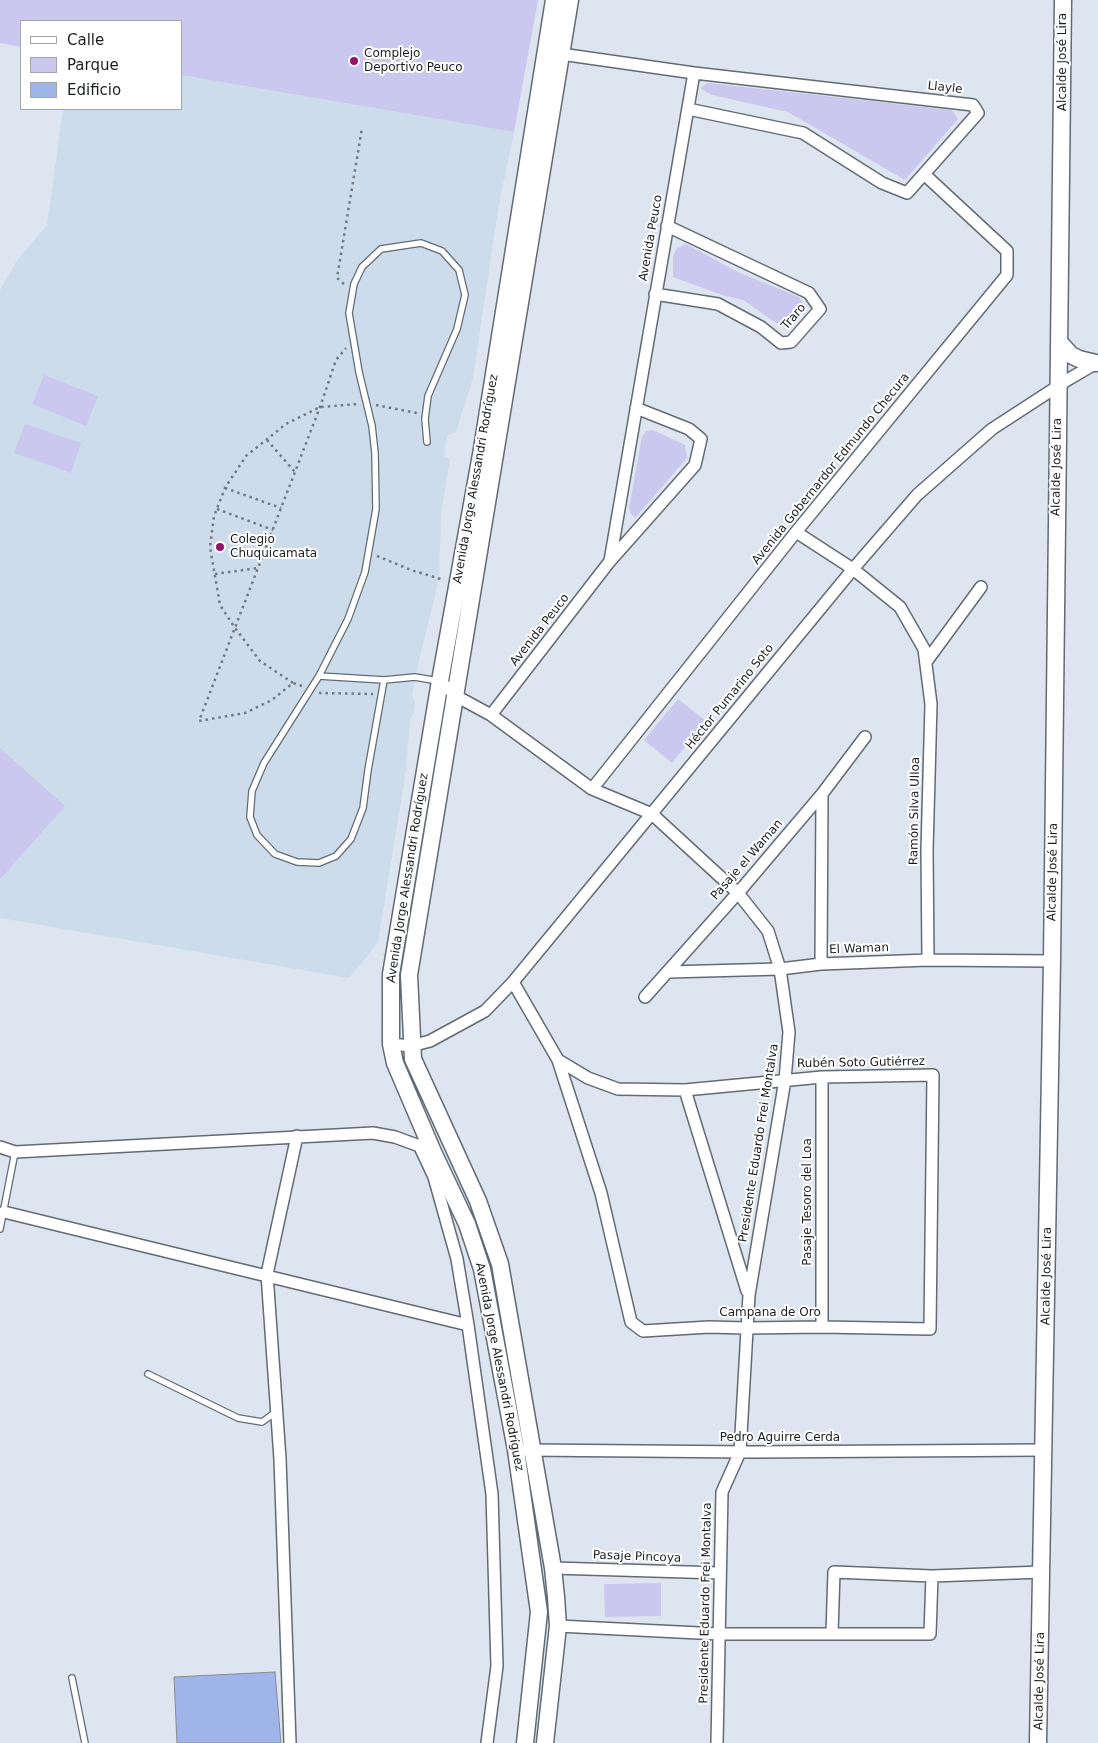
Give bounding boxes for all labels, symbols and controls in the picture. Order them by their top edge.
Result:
street label: Alcalde José Lira [1056,13,1070,111]
legend [20,20,182,110]
text: Calle [67,31,104,49]
place label: Complejo Deportivo Peuco [364,47,463,75]
marker: Complejo Deportivo Peuco [348,55,360,67]
text: Parque [67,56,119,74]
street label: Llayle [927,79,963,97]
text: Edificio [67,81,121,99]
street label: Avenida Peuco [636,194,666,282]
street label: Traro [779,301,809,333]
street label: Avenida Gobernardor Edmundo Checura [749,370,913,568]
street label: Avenida Jorge Alessandri Rodríguez [450,373,502,585]
street label: Alcalde José Lira [1049,418,1065,516]
place label: Colegio Chuquicamata [230,533,317,561]
marker: Colegio Chuquicamata [214,541,226,553]
street label: Avenida Peuco [507,591,573,669]
street label: Héctor Pumarino Soto [683,641,777,753]
street label: Ramón Silva Ulloa [907,757,923,865]
street label: Avenida Jorge Alessandri Rodríguez [384,772,432,984]
street label: Pasaje el Waman [708,817,786,903]
street label: Alcalde José Lira [1045,823,1061,921]
street label: El Waman [829,941,889,957]
street label: Presidente Eduardo Frei Montalva [736,1043,782,1243]
street label: Rubén Soto Gutiérrez [797,1055,925,1071]
street label: Pasaje Tesoro del Loa [801,1138,815,1266]
street label: Alcalde José Lira [1039,1227,1055,1325]
street label: Avenida Jorge Alessandri Rodríguez [472,1261,526,1473]
street label: Campana de Oro [719,1306,821,1320]
street label: Pedro Aguirre Cerda [720,1431,840,1445]
street label: Presidente Eduardo Frei Montalva [697,1502,715,1704]
street label: Pasaje Pincoya [593,1548,681,1566]
street label: Alcalde José Lira [1032,1632,1048,1730]

